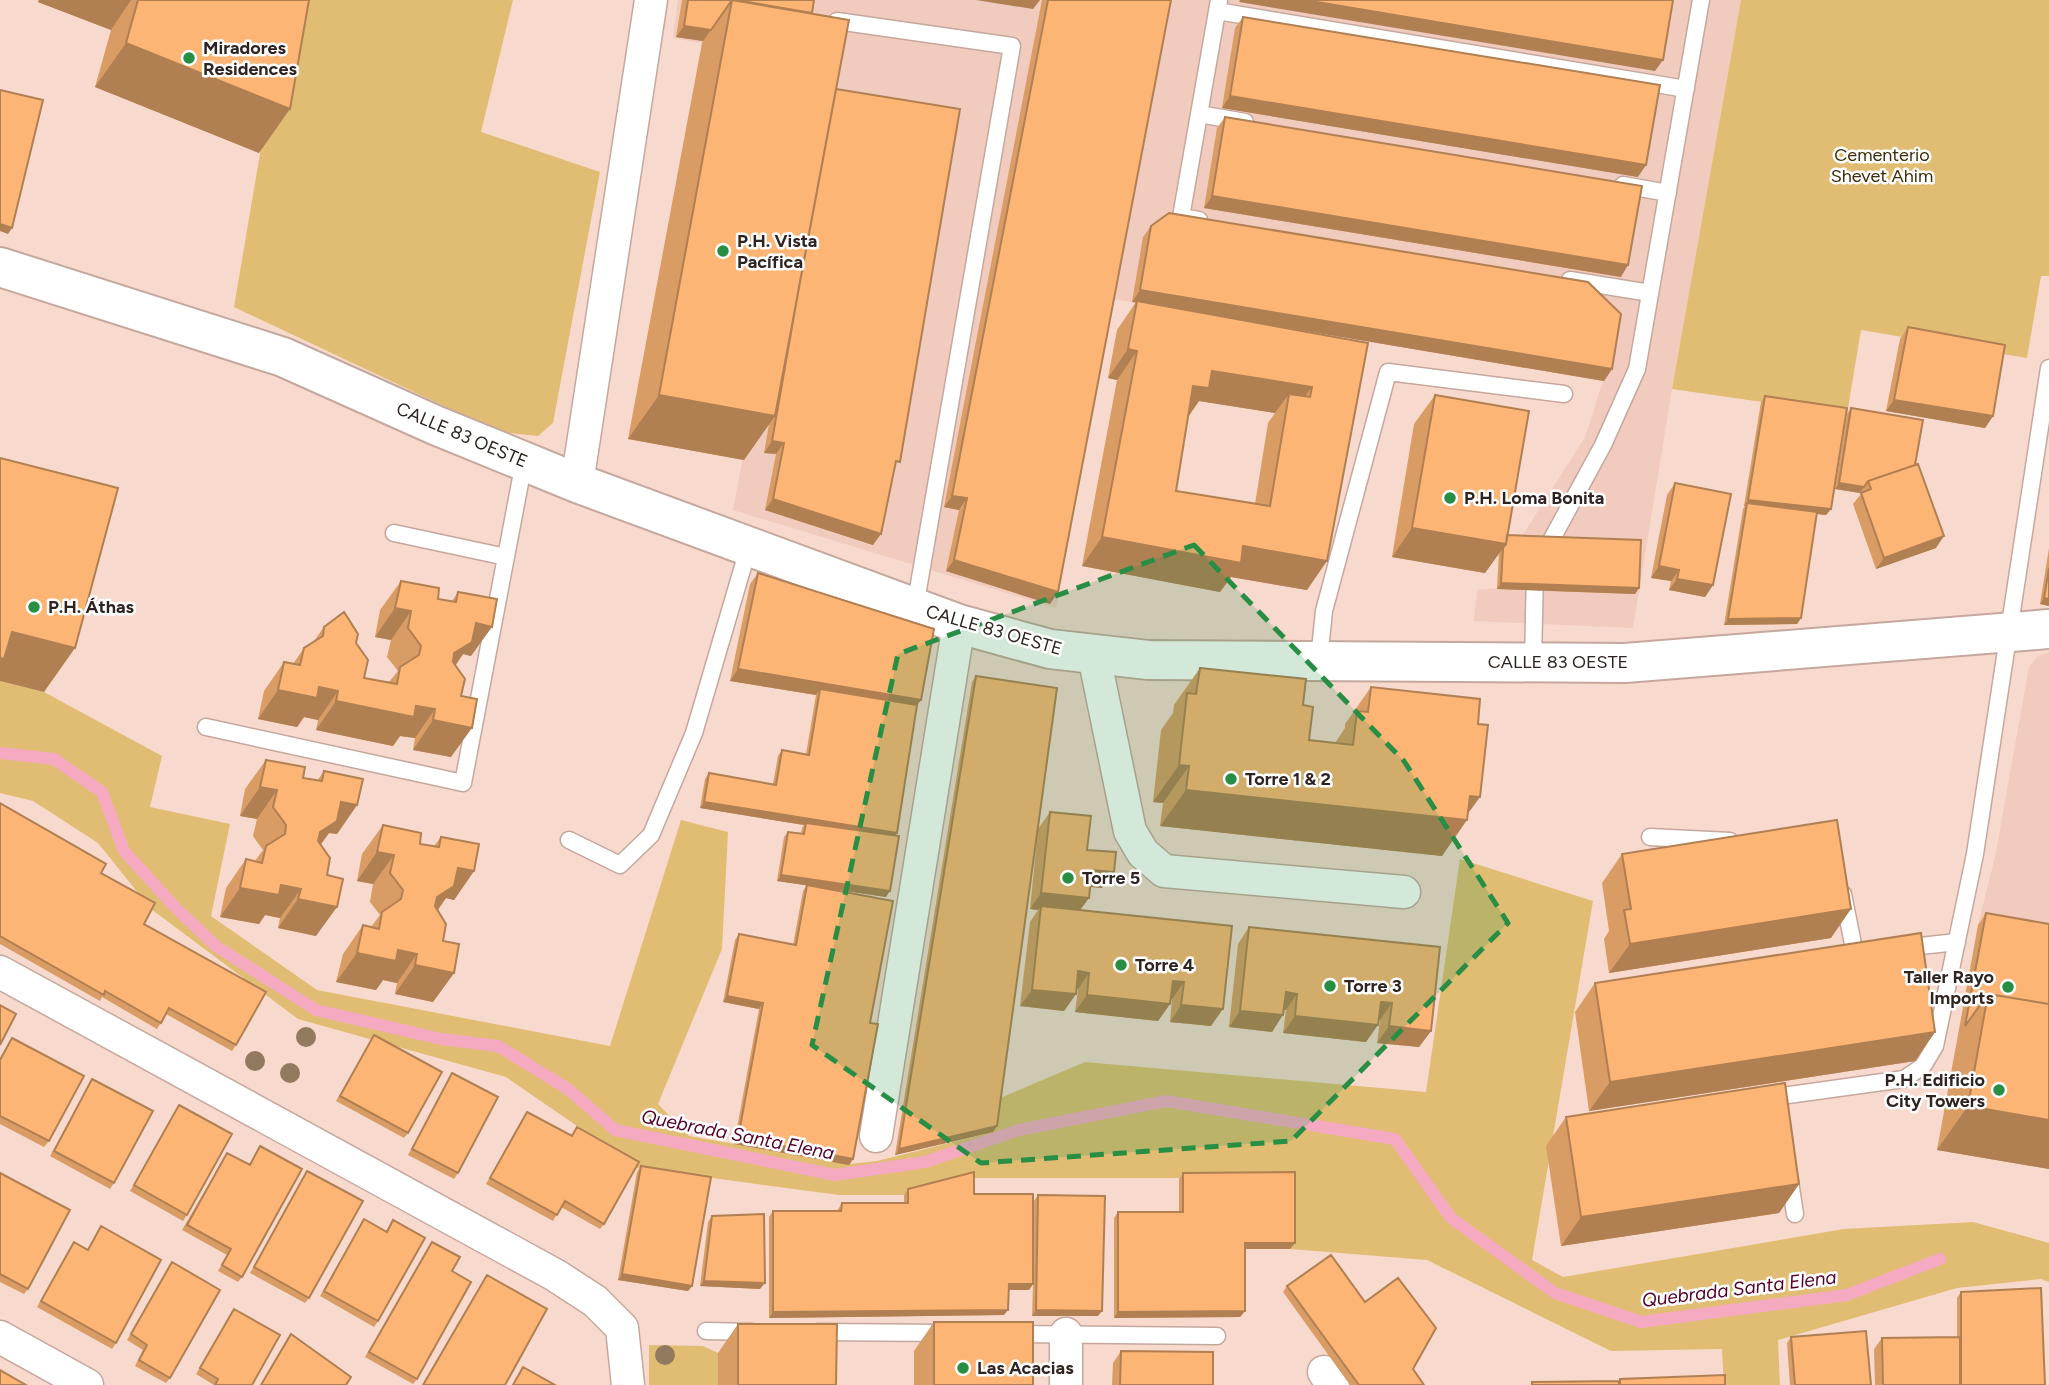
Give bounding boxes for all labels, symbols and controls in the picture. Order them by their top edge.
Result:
place label: Miradores Residences [203,37,297,80]
marker: Miradores Residences [181,50,197,66]
park label: Cementerio Shevet Ahim [1831,144,1933,187]
place label: P.H. Vista Pacífica [737,230,817,273]
marker: P.H. Vista Pacífica [715,243,731,259]
street label: CALLE 83 OESTE [393,397,531,473]
place label: P.H. Loma Bonita [1464,487,1604,509]
marker: P.H. Loma Bonita [1442,490,1458,506]
place label: P.H. Áthas [48,596,135,618]
marker: P.H. Áthas [26,599,42,615]
street label: CALLE 83 OESTE [923,600,1065,660]
street label: CALLE 83 OESTE [1488,651,1628,673]
place label: Torre 1 & 2 [1245,768,1331,790]
marker: Torre 1 & 2 [1223,771,1239,787]
place label: Torre 5 [1082,867,1140,889]
marker: Torre 5 [1060,870,1076,886]
place label: Torre 4 [1135,954,1194,976]
marker: Torre 4 [1113,957,1129,973]
place label: Taller Rayo Imports [1904,966,1995,1009]
place label: Torre 3 [1344,975,1402,997]
marker: Torre 3 [1322,978,1338,994]
marker: Taller Rayo Imports [2000,979,2016,995]
place label: P.H. Edificio City Towers [1885,1069,1986,1112]
marker: P.H. Edificio City Towers [1991,1082,2007,1098]
water label: Quebrada Santa Elena [640,1105,836,1164]
water label: Quebrada Santa Elena [1640,1265,1838,1312]
place label: Las Acacias [977,1357,1074,1379]
marker: Las Acacias [955,1360,971,1376]

